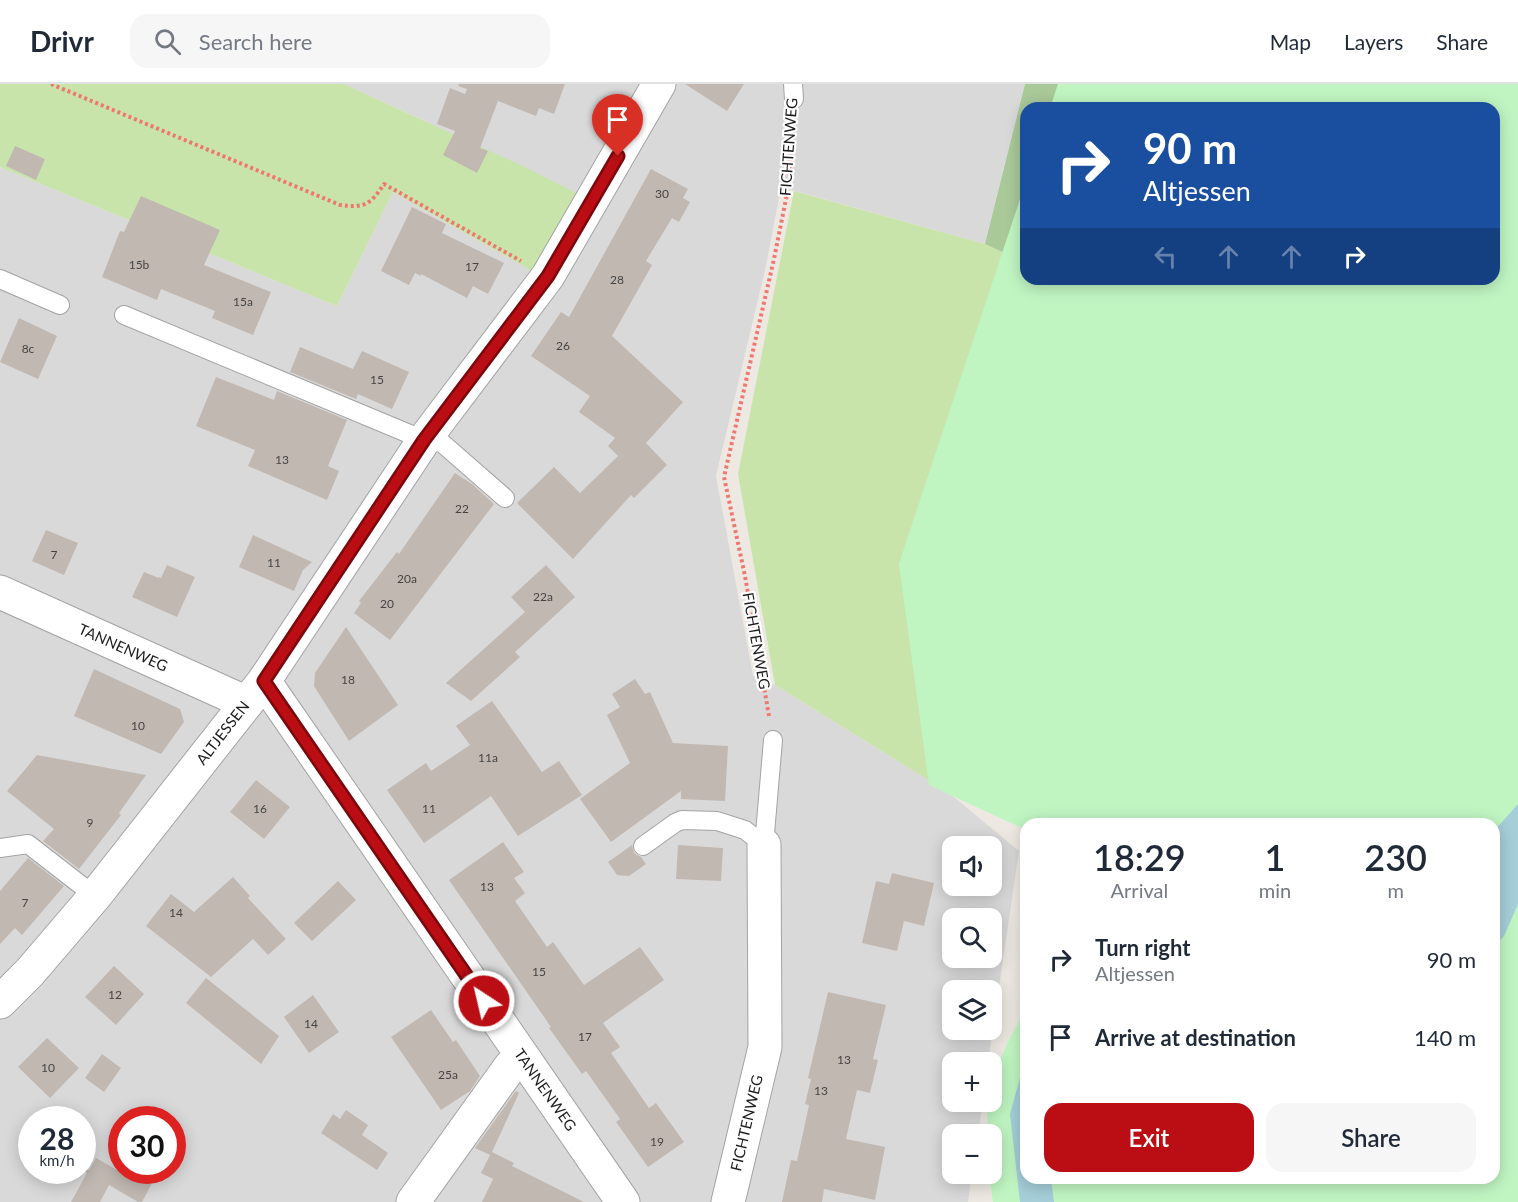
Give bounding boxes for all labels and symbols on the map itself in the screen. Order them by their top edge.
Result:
pin [592,94,643,156]
street label: FICHTENWEG [776,97,800,196]
house number: 30 [655,186,669,201]
house number: 15b [129,257,150,272]
house number: 17 [465,259,479,274]
house number: 28 [610,272,624,287]
house number: 15a [233,294,253,309]
house number: 26 [556,338,570,353]
house number: 8c [22,341,35,356]
house number: 15 [370,372,384,387]
house number: 13 [275,452,289,467]
house number: 22 [455,501,469,516]
house number: 7 [51,547,58,562]
house number: 11 [267,555,281,570]
house number: 20a [397,571,417,586]
house number: 22a [533,589,553,604]
street label: FICHTENWEG [740,591,774,691]
house number: 20 [380,596,394,611]
street label: TANNENWEG [76,619,171,675]
house number: 18 [341,672,355,687]
street label: ALTJESSEN [192,697,253,768]
house number: 10 [131,718,145,733]
house number: 11a [478,750,498,765]
house number: 16 [253,801,267,816]
house number: 11 [422,801,436,816]
house number: 9 [87,815,94,830]
house number: 13 [480,879,494,894]
house number: 7 [22,895,29,910]
house number: 14 [169,905,183,920]
house number: 15 [532,964,546,979]
position arrow [452,969,516,1033]
house number: 12 [108,987,122,1002]
house number: 14 [304,1016,318,1031]
house number: 17 [578,1029,592,1044]
street label: TANNENWEG [511,1045,581,1134]
house number: 13 [837,1052,851,1067]
house number: 10 [41,1060,55,1075]
house number: 25a [438,1067,458,1082]
street label: FICHTENWEG [726,1073,766,1173]
house number: 13 [814,1083,828,1098]
speed limit sign: 30 [108,1106,186,1184]
house number: 19 [650,1134,664,1149]

